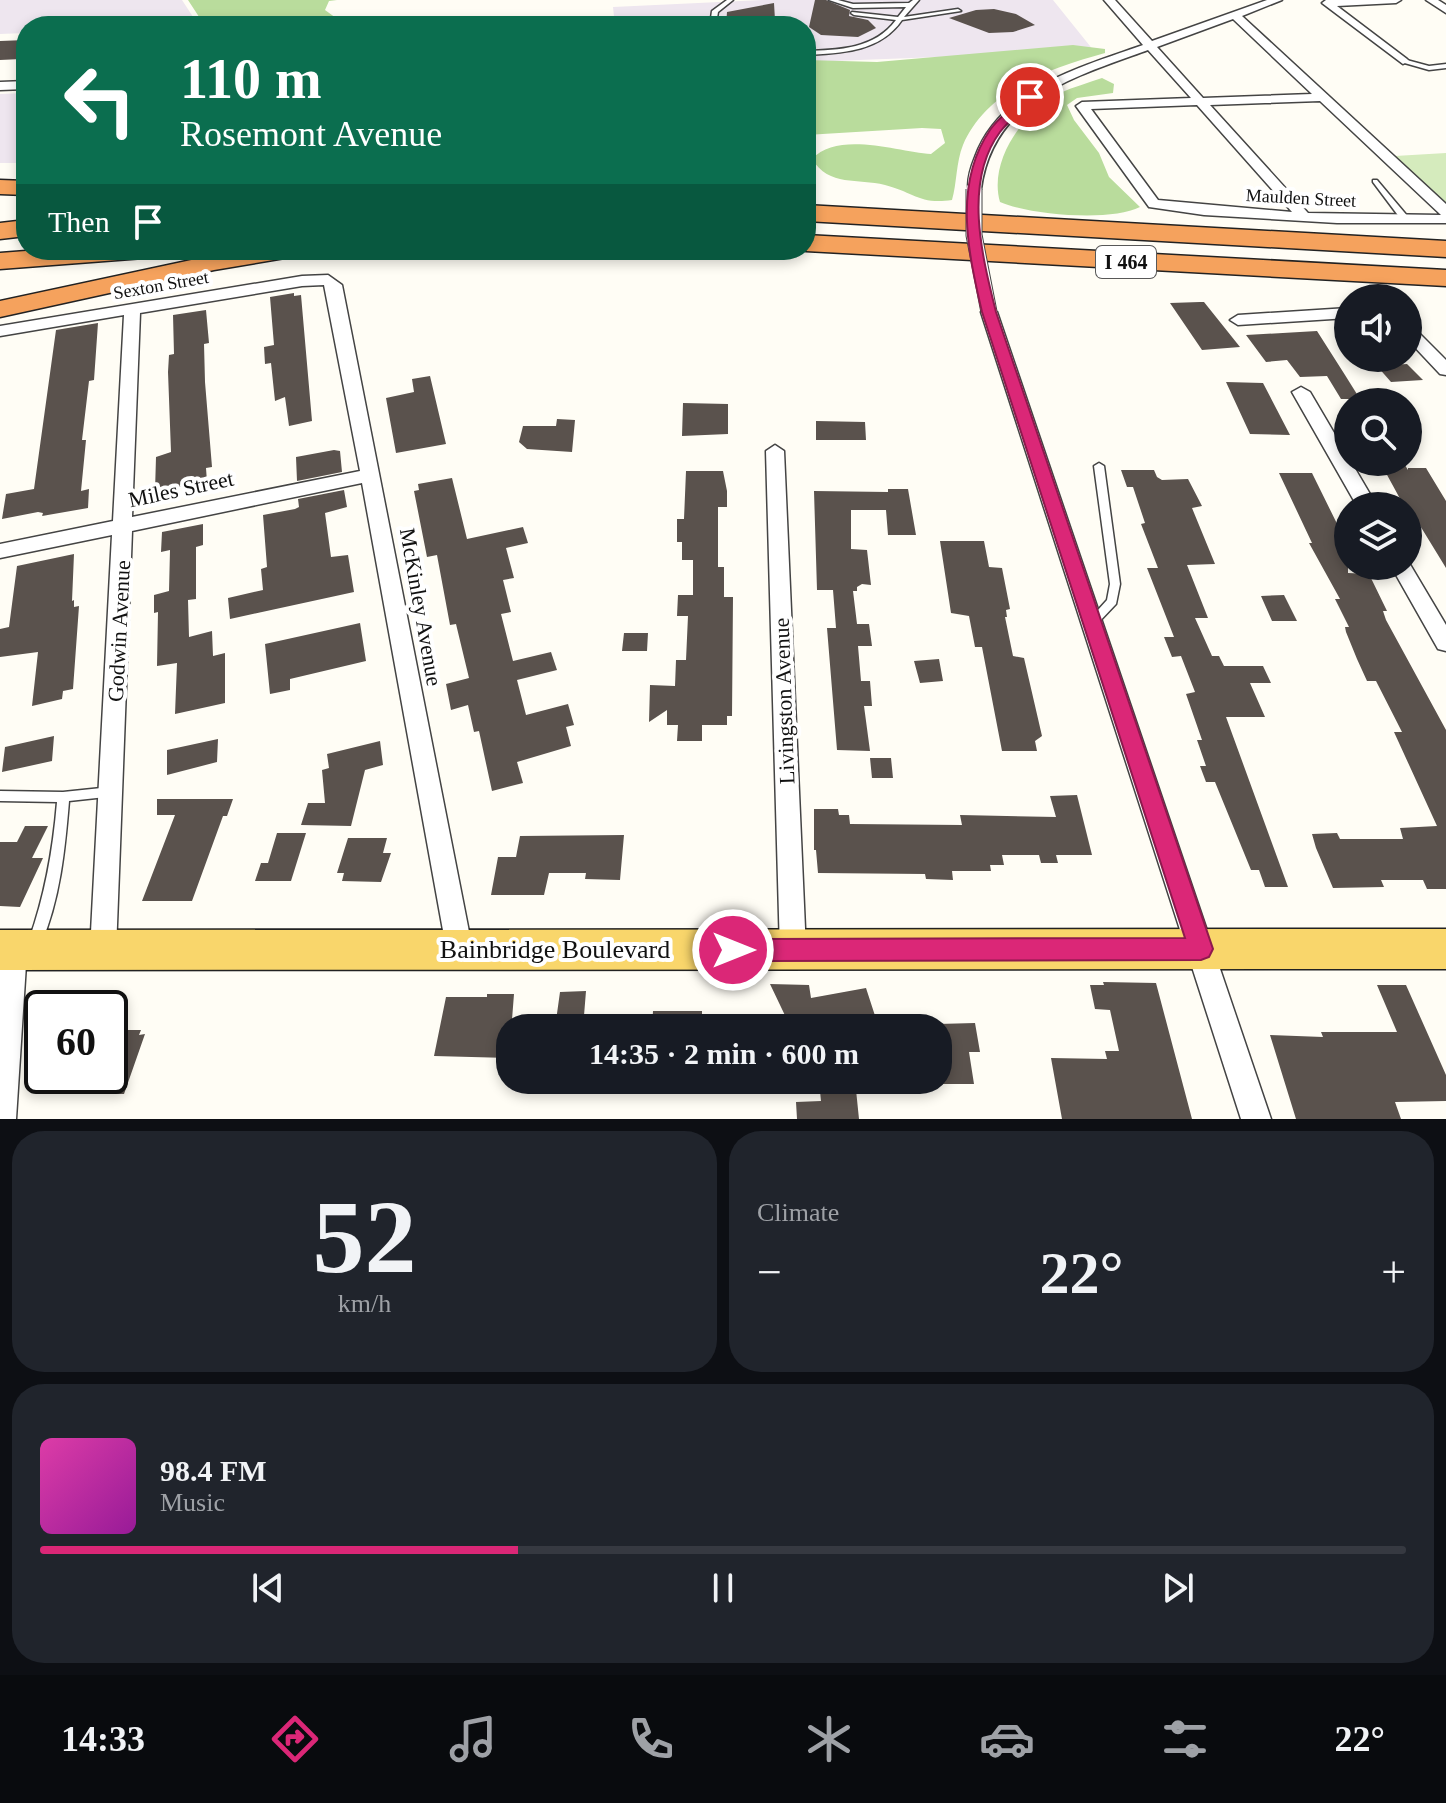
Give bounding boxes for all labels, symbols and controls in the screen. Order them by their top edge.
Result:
icon: left [48,48,152,152]
text: 110 m [180,48,322,110]
pin [996,63,1064,131]
icon: arrive [1008,75,1052,119]
text: Rosemont Avenue [180,114,442,154]
street label: Maulden Street [1245,185,1357,211]
icon: arrive [126,200,170,244]
text: Then [48,205,110,238]
road number: I 464 [1096,246,1156,278]
street label: Sexton Street [112,267,210,303]
map controls [1334,284,1422,580]
button: sound [1334,284,1422,372]
button: search [1334,388,1422,476]
street label: Miles Street [126,466,236,512]
button: layers [1334,492,1422,580]
street label: McKinley Avenue [395,526,447,688]
street label: Godwin Avenue [103,559,135,703]
street label: Livingston Avenue [769,617,799,785]
position arrow [691,908,775,992]
street label: Bainbridge Boulevard [440,935,670,964]
speed limit sign: 60 [24,990,128,1094]
text: 14:35 · 2 min · 600 m [589,1037,859,1070]
text: 52 [313,1179,417,1294]
text: Climate [757,1198,839,1227]
text: 22° [1040,1240,1124,1306]
text: − [757,1248,782,1297]
text: + [1381,1248,1406,1297]
text: km/h [338,1289,391,1318]
text: 98.4 FM [160,1454,267,1487]
text: Music [160,1488,225,1517]
icon: previous [246,1566,290,1610]
icon: pause [701,1566,745,1610]
icon: next [1156,1566,1200,1610]
icon: directions [267,1711,323,1767]
icon: music [445,1711,501,1767]
icon: phone [623,1711,679,1767]
icon: climate [801,1711,857,1767]
icon: car [979,1711,1035,1767]
icon: filters [1157,1711,1213,1767]
text: 14:33 [61,1719,145,1759]
text: 22° [1335,1719,1385,1759]

